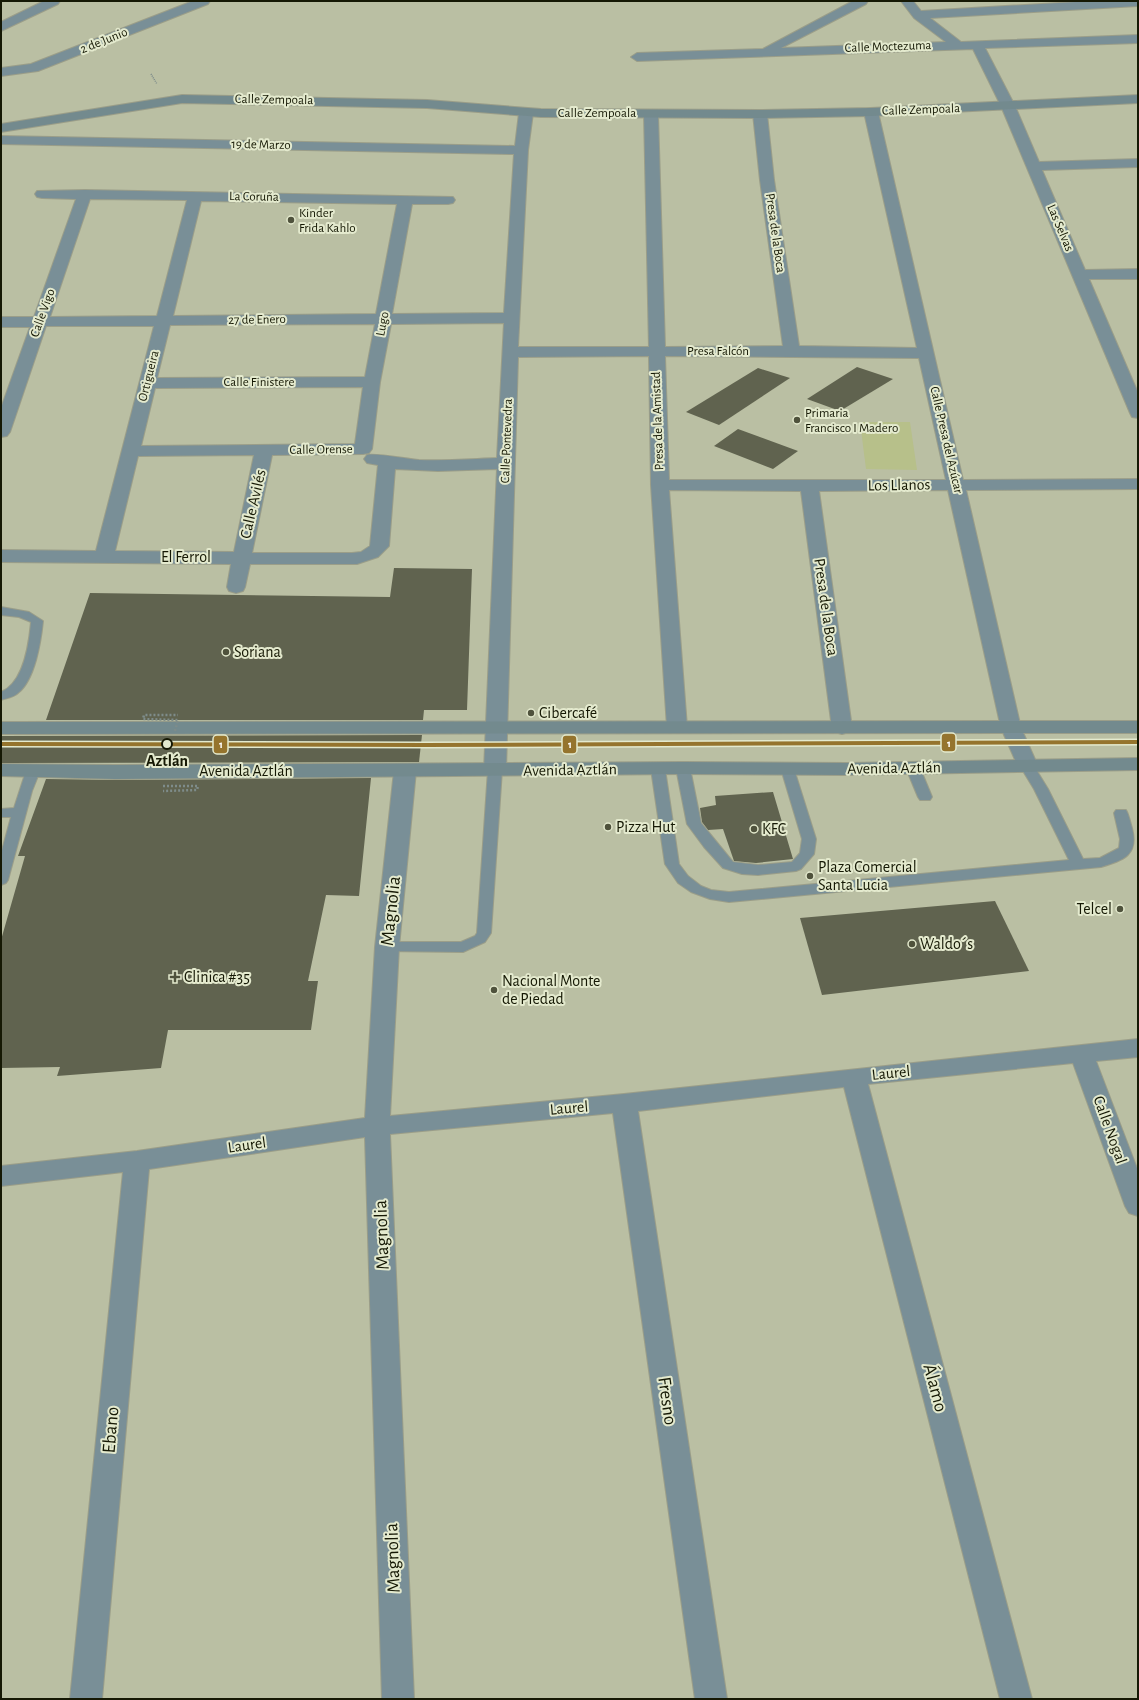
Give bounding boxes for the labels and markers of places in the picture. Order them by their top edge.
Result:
place label: Kinder Frida Kahlo [299,207,356,235]
marker: Kinder Frida Kahlo [286,215,296,225]
place label: Primaria Francisco I Madero [805,407,898,435]
marker: Primaria Francisco I Madero [792,415,802,425]
place label: Soriana [234,644,281,660]
marker: Soriana [221,647,231,657]
place label: Cibercafé [539,705,597,721]
marker: Cibercafé [526,708,536,718]
marker: Aztlán [161,738,173,750]
place label: Aztlán [146,753,188,769]
place label: Pizza Hut [616,819,675,835]
place label: KFC [762,821,786,837]
marker: Pizza Hut [603,822,613,832]
marker: KFC [749,824,759,834]
place label: Plaza Comercial Santa Lucia [818,859,917,893]
marker: Plaza Comercial Santa Lucia [805,871,815,881]
place label: Telcel [1076,901,1112,917]
marker: Telcel [1115,904,1125,914]
place label: Waldo´s [920,936,973,952]
marker: Waldo´s [907,939,917,949]
place label: Clinica #35 [184,969,250,985]
marker: Clinica #35 [169,971,181,983]
place label: Nacional Monte de Piedad [502,973,600,1007]
marker: Nacional Monte de Piedad [489,985,499,995]

